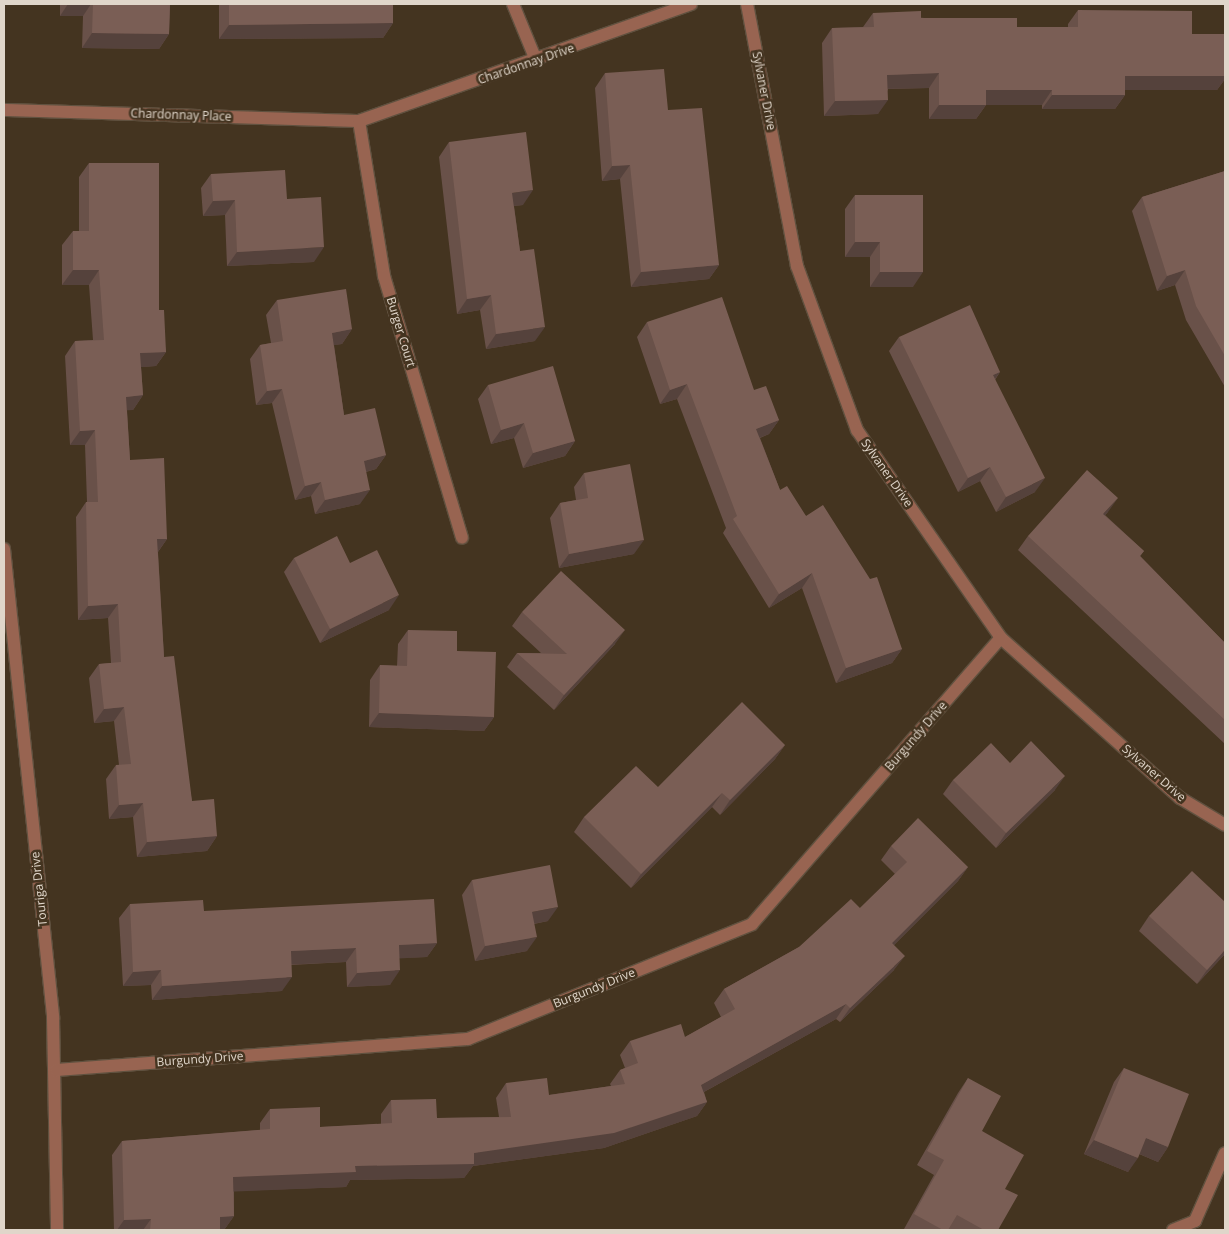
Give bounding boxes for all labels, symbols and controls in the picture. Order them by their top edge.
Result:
street label: Chardonnay Drive [476,41,576,87]
street label: Sylvaner Drive [749,50,779,132]
street label: Chardonnay Place [130,106,232,124]
street label: Burger Court [384,295,418,369]
street label: Sylvaner Drive [858,436,916,510]
street label: Burgundy Drive [882,698,950,774]
street label: Sylvaner Drive [1119,741,1189,805]
street label: Touriga Drive [28,851,50,927]
street label: Burgundy Drive [551,965,637,1011]
street label: Burgundy Drive [156,1049,244,1069]

